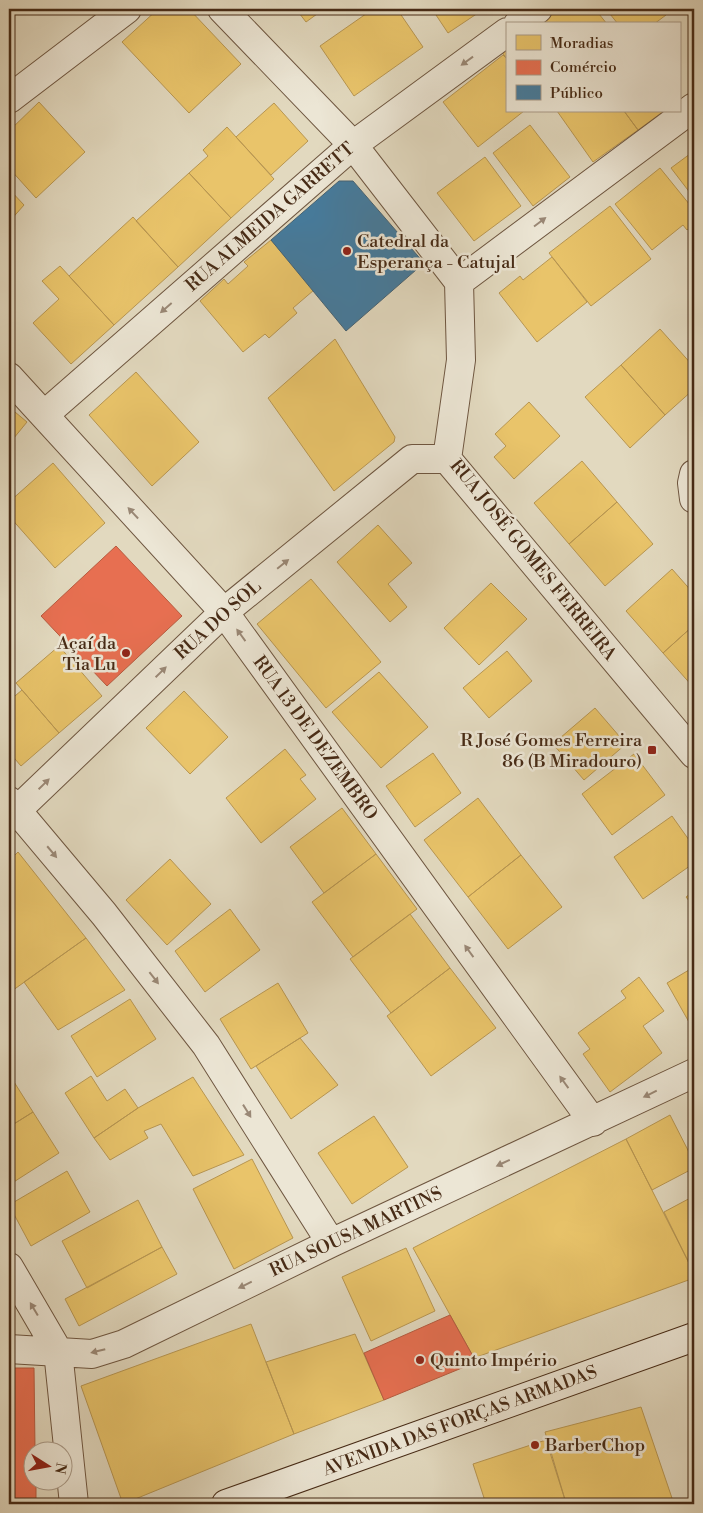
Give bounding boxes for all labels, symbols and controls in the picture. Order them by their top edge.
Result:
legend [506,22,680,112]
text: Moradias [550,34,613,53]
one-way arrow [461,56,474,66]
text: Comércio [550,58,617,77]
text: Público [550,84,603,103]
street label: RUA ALMEIDA GARRETT [181,137,360,297]
one-way arrow [533,217,547,227]
place label: Catedral da Esperança - Catujal [357,230,516,274]
marker: Catedral da Esperança - Catujal [341,245,353,257]
one-way arrow [161,302,173,314]
street label: RUA JOSÉ GOMES FERREIRA [445,455,622,666]
one-way arrow [128,506,139,519]
one-way arrow [276,558,289,569]
street label: RUA DO SOL [170,575,266,665]
one-way arrow [236,628,246,641]
place label: Açaí da Tia Lu [56,632,117,676]
marker: Açaí da Tia Lu [120,647,132,659]
street label: RUA 13 DE DEZEMBRO [248,651,382,825]
one-way arrow [155,666,167,678]
place label: R José Gomes Ferreira 86 (B Miradouro) [460,729,643,773]
marker: R José Gomes Ferreira 86 (B Miradouro) [646,744,658,756]
one-way arrow [38,778,50,790]
one-way arrow [46,845,57,858]
one-way arrow [464,944,474,958]
one-way arrow [149,971,159,985]
one-way arrow [559,1075,569,1089]
one-way arrow [643,1090,657,1098]
one-way arrow [243,1104,252,1117]
one-way arrow [496,1160,510,1168]
street label: RUA SOUSA MARTINS [266,1182,446,1282]
one-way arrow [238,1281,253,1289]
one-way arrow [29,1303,38,1316]
one-way arrow [90,1348,105,1356]
place label: Quinto Império [430,1349,557,1372]
marker: Quinto Império [414,1354,426,1366]
street label: AVENIDA DAS FORÇAS ARMADAS [319,1361,600,1482]
place label: BarberChop [544,1434,645,1457]
marker: BarberChop [529,1439,541,1451]
north arrow [22,1440,72,1490]
text: N [50,1461,70,1475]

